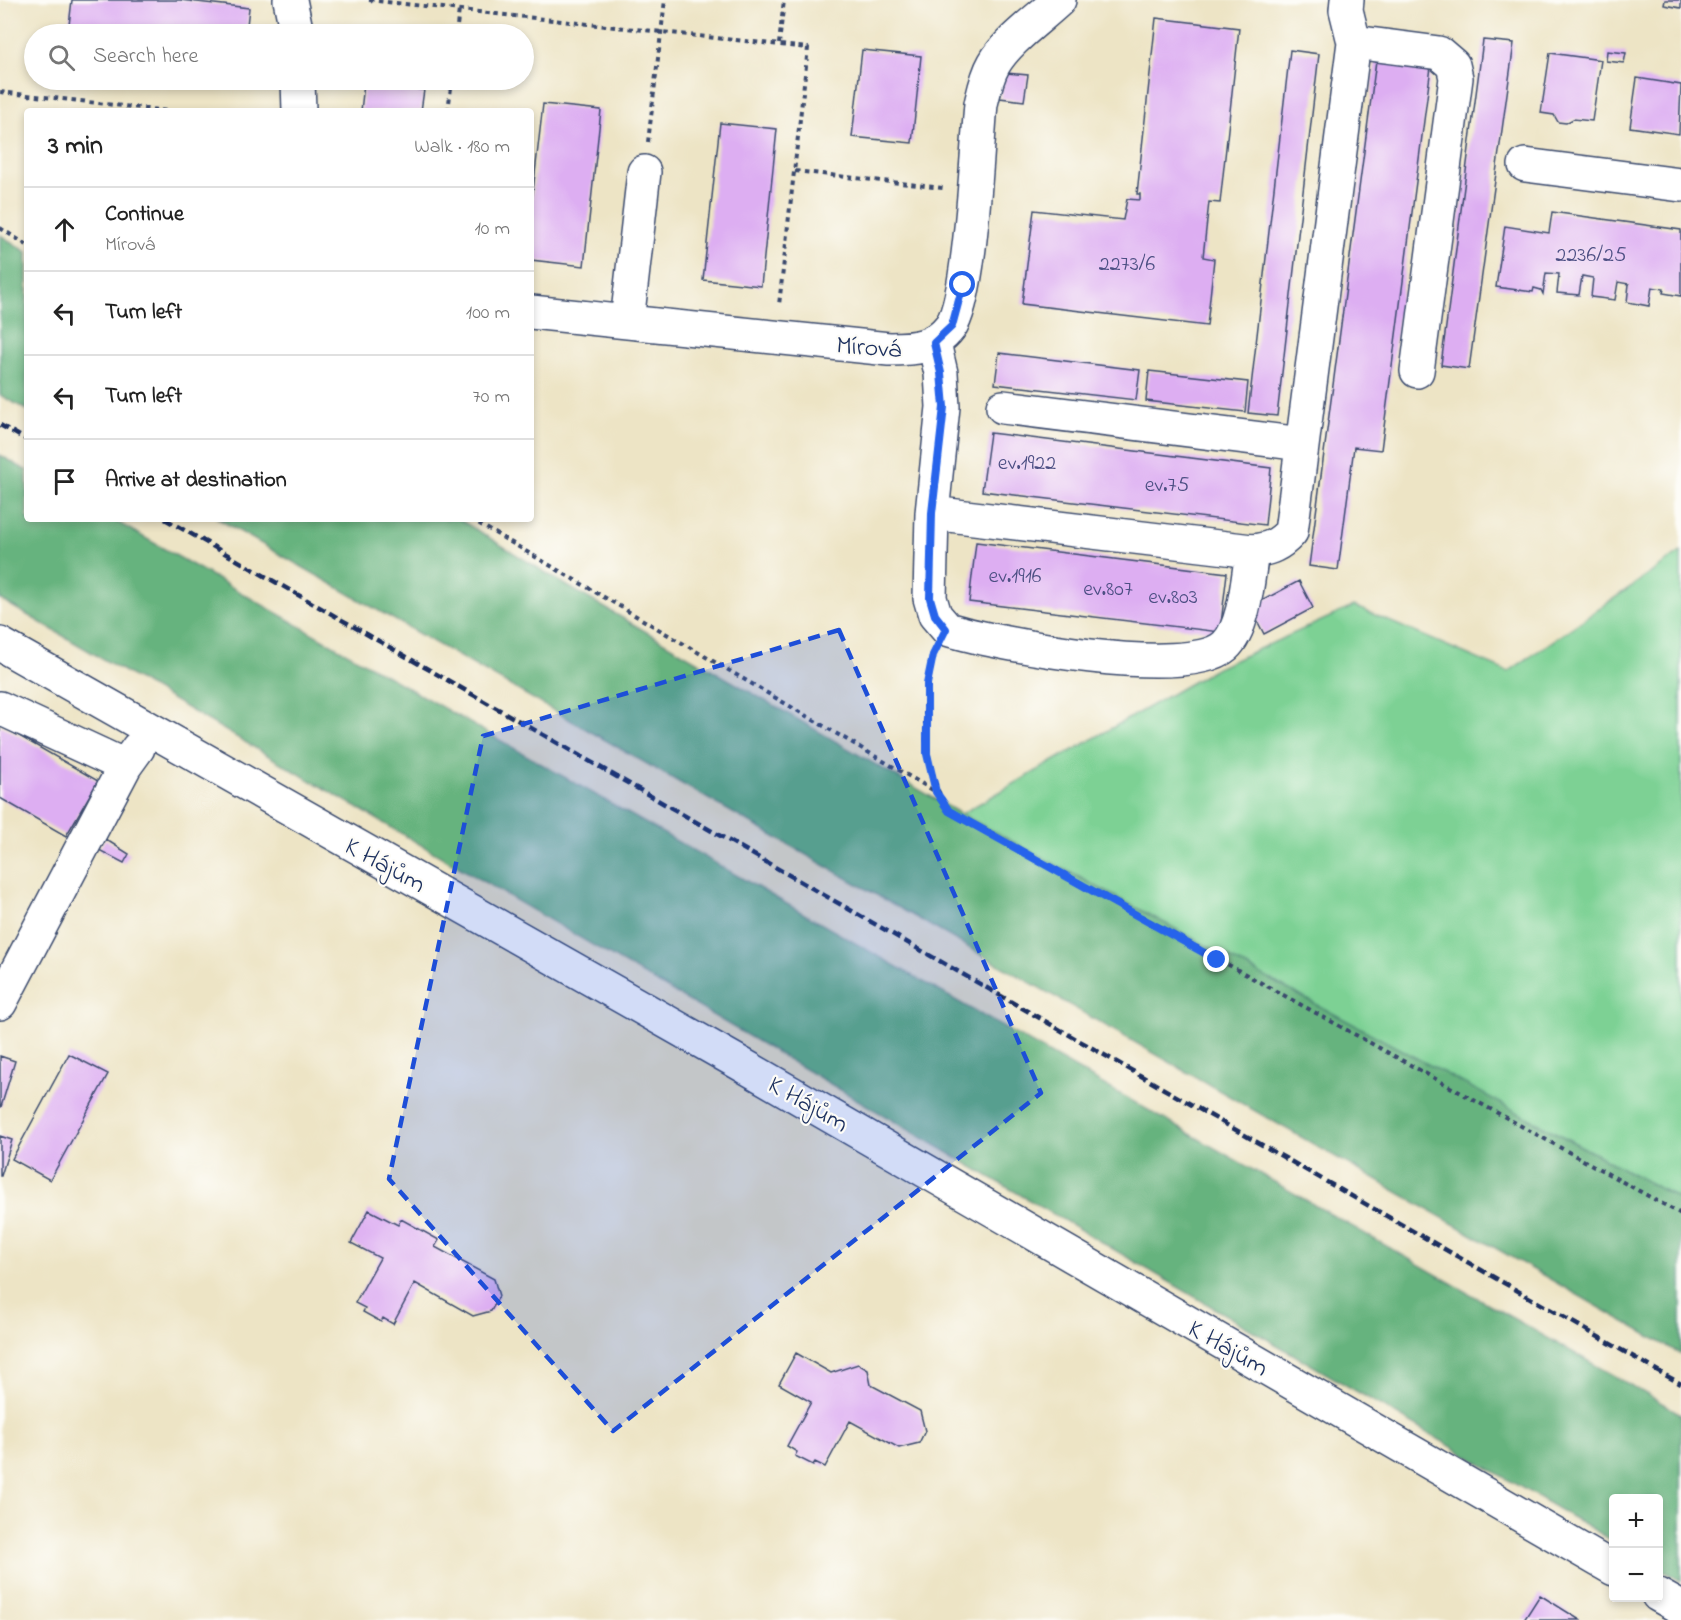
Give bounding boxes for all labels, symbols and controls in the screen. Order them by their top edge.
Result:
search box [24,24,534,90]
icon: search [45,41,78,74]
text: Search here [93,41,198,73]
text: 3 min [48,128,103,166]
text: Walk · 180 m [414,133,510,162]
text: Continue [105,199,184,231]
icon: ahead [48,213,81,246]
text: 10 m [474,215,510,244]
text: Mírová [105,231,155,260]
house number: 2236/25 [1556,240,1626,272]
house number: 2273/6 [1099,249,1156,281]
route start [949,271,975,297]
icon: left [48,297,81,330]
text: Turn left [105,297,182,329]
text: 100 m [466,299,510,328]
street label: Mírová [835,328,903,370]
icon: left [48,381,81,414]
text: Turn left [105,381,182,413]
text: 70 m [473,383,510,412]
house number: ev.1922 [998,448,1056,480]
icon: arrive [48,465,81,498]
text: Arrive at destination [105,465,287,497]
house number: ev.75 [1145,470,1189,502]
house number: ev.1916 [988,561,1042,593]
house number: ev.807 [1083,574,1133,606]
house number: ev.803 [1148,582,1198,614]
street label: K Hájům [337,829,432,904]
route end [1203,946,1229,972]
street label: K Hájům [760,1067,855,1144]
street label: K Hájům [1180,1311,1275,1388]
map controls [1609,1494,1663,1602]
button: + [1609,1494,1663,1548]
button: − [1609,1548,1663,1602]

